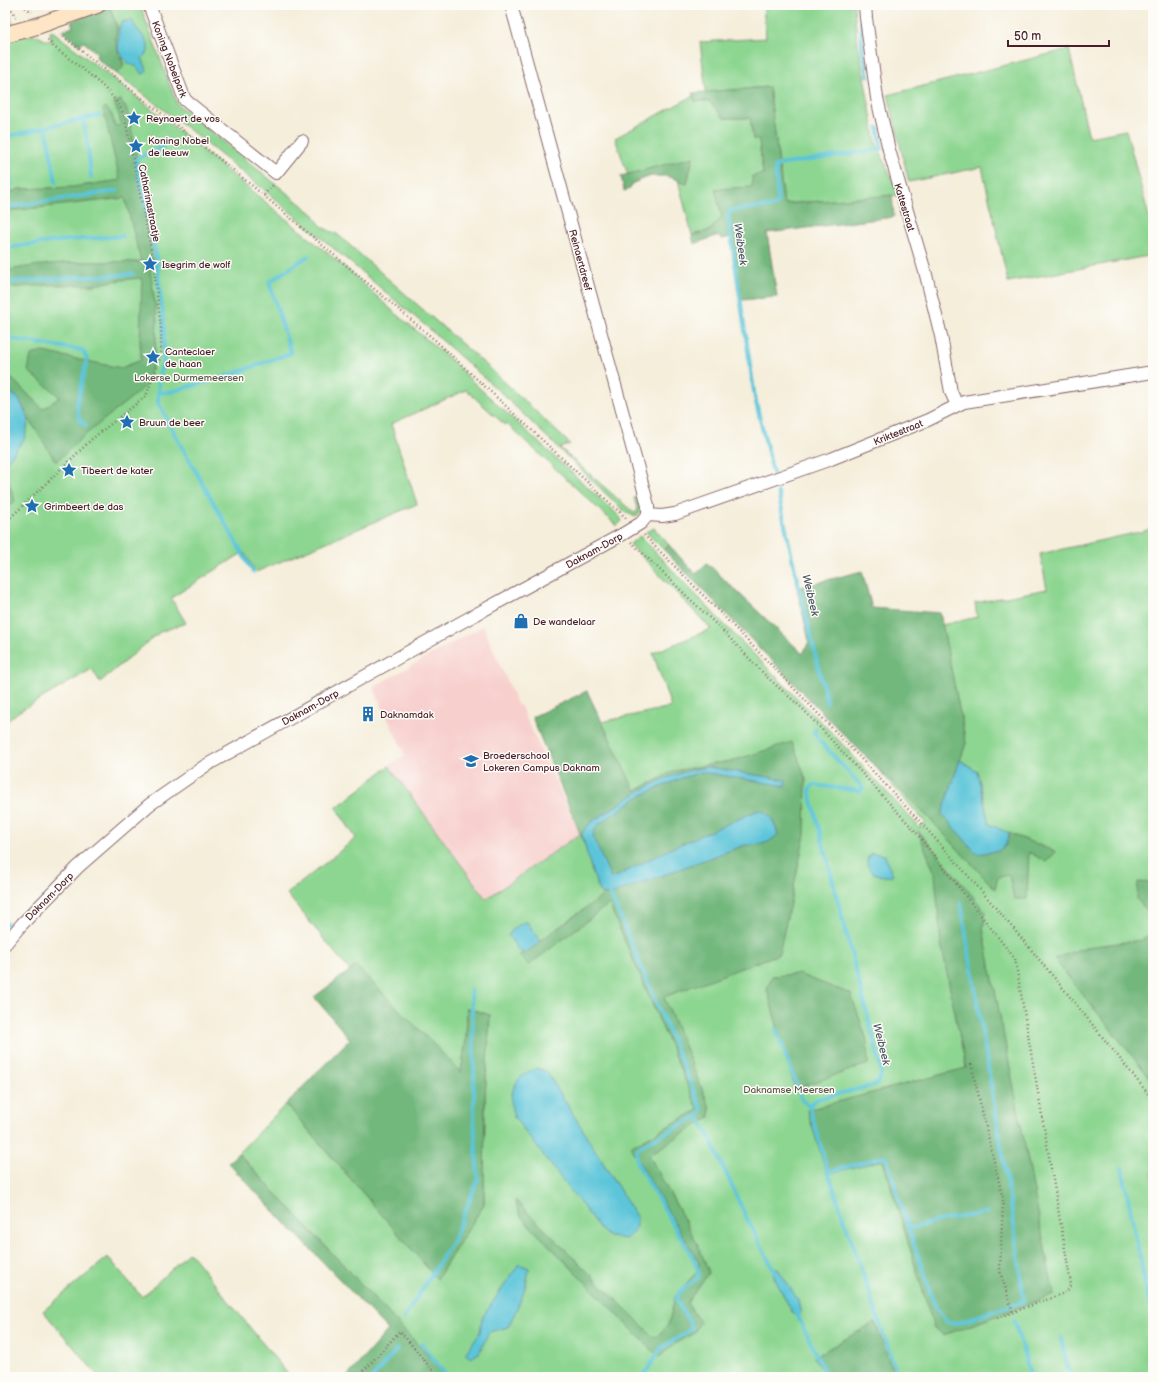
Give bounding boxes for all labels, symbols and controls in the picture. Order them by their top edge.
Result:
street label: Koning Nobelpark [149,19,189,99]
scale bar [1008,22,1109,48]
text: 50 m [1014,29,1041,44]
place icon: Reynaert de vos [125,109,143,127]
place label: Reynaert de vos [146,113,220,125]
place label: Koning Nobel de leeuw [148,135,209,159]
place icon: Koning Nobel de leeuw [127,137,145,155]
street label: Catharinastraatje [136,163,162,243]
street label: Kattestraat [891,182,917,233]
water label: Weibeek [731,222,750,267]
street label: Reinaertdreef [566,228,594,292]
place icon: Isegrim de wolf [141,255,159,273]
place label: Isegrim de wolf [162,259,231,271]
place label: Canteclaer de haan [165,346,215,370]
place icon: Canteclaer de haan [144,348,162,366]
park label: Lokerse Durmemeersen [134,372,244,384]
place icon: Bruun de beer [118,413,136,431]
place label: Bruun de beer [139,417,205,429]
street label: Kriktestraat [872,418,925,448]
place icon: Tibeert de kater [60,461,78,479]
place label: Tibeert de kater [81,465,153,477]
place icon: Grimbeert de das [23,497,41,515]
place label: Grimbeert de das [44,501,124,513]
street label: Daknam-Dorp [564,530,625,571]
water label: Weibeek [799,573,822,618]
shop icon: De wandelaar [512,612,530,630]
place label: De wandelaar [533,616,596,628]
street label: Daknam-Dorp [280,687,341,728]
building icon: Daknamdak [359,705,377,723]
place label: Daknamdak [380,709,434,721]
place label: Broederschool Lokeren Campus Daknam [483,750,600,774]
school or university icon: Broederschool Lokeren Campus Daknam [462,752,480,770]
street label: Daknam-Dorp [23,870,76,923]
water label: Weibeek [870,1022,893,1067]
park label: Daknamse Meersen [743,1084,835,1096]

